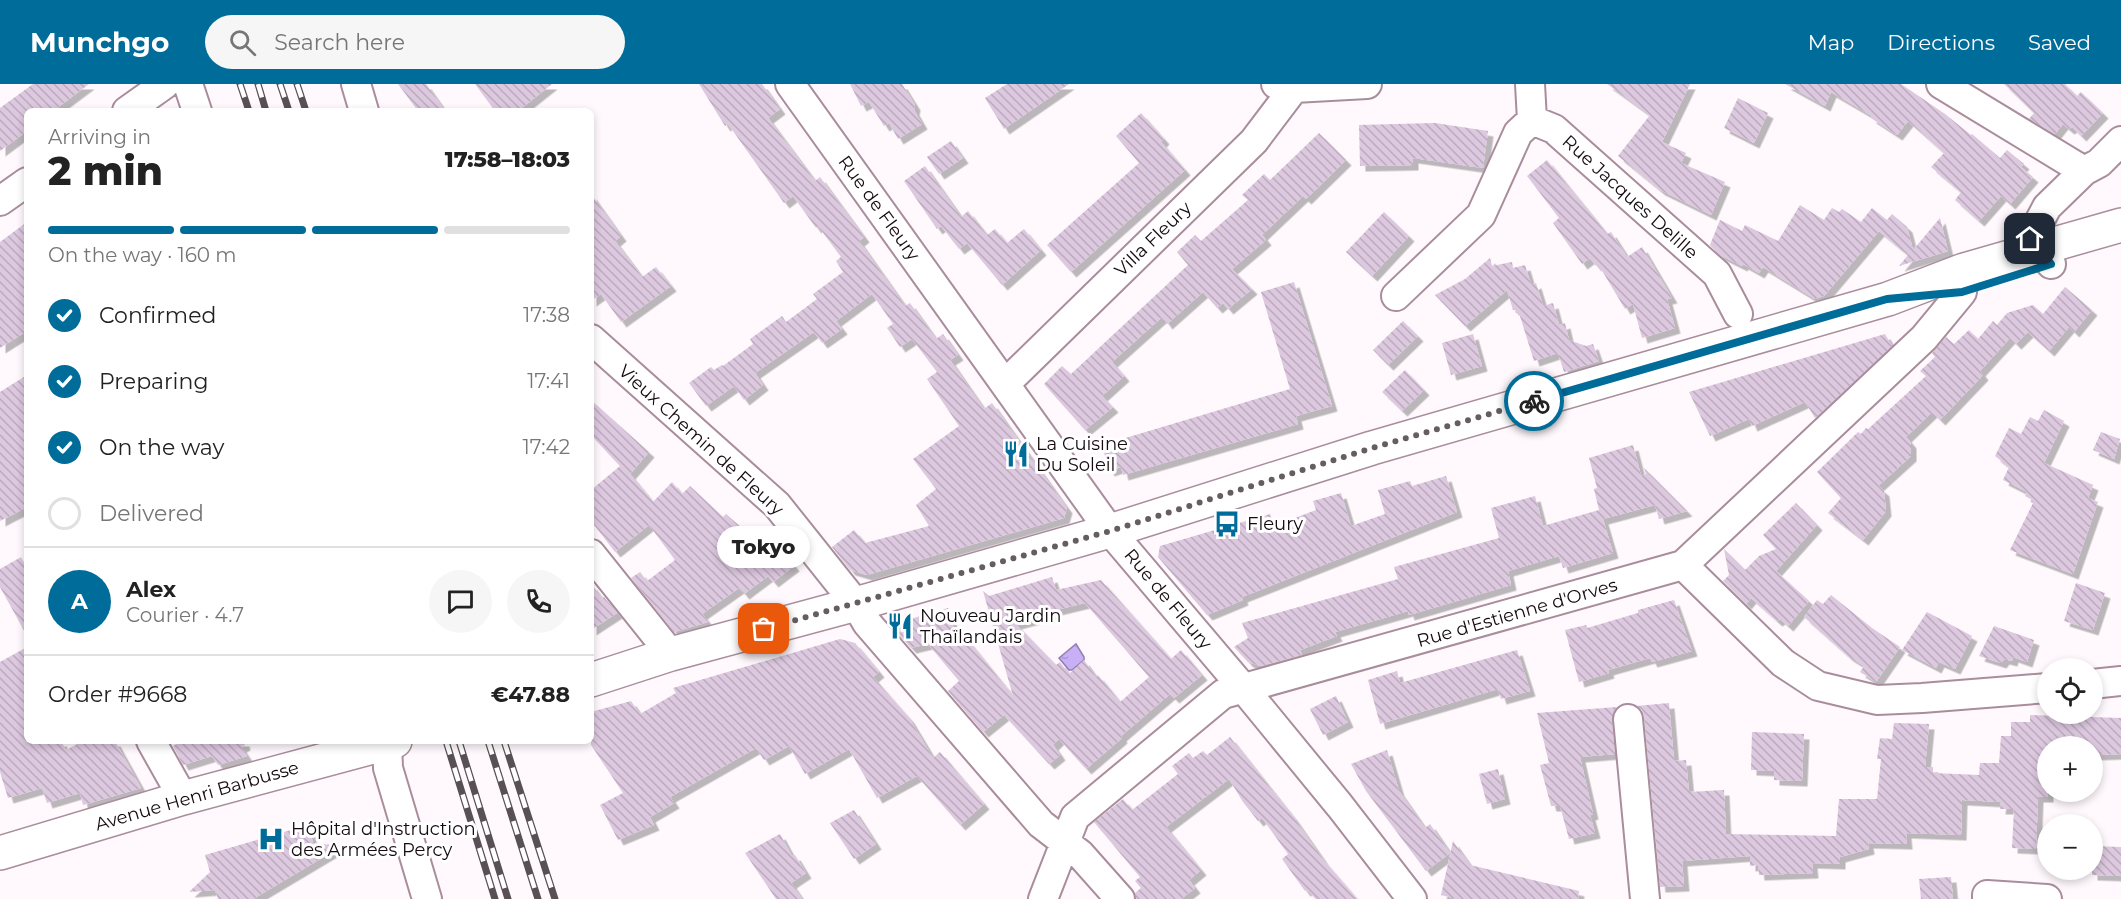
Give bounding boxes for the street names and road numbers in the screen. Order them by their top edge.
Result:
street label: Rue Jacques Delille [1558,130,1702,264]
street label: Rue de Fleury [833,151,925,265]
street label: Villa Fleury [1110,197,1196,281]
street label: Vieux Chemin de Fleury [614,360,788,520]
street label: Rue de Fleury [1120,544,1217,654]
street label: Rue d'Estienne d'Orves [1414,574,1620,652]
street label: Avenue Henri Barbusse [93,756,302,836]

